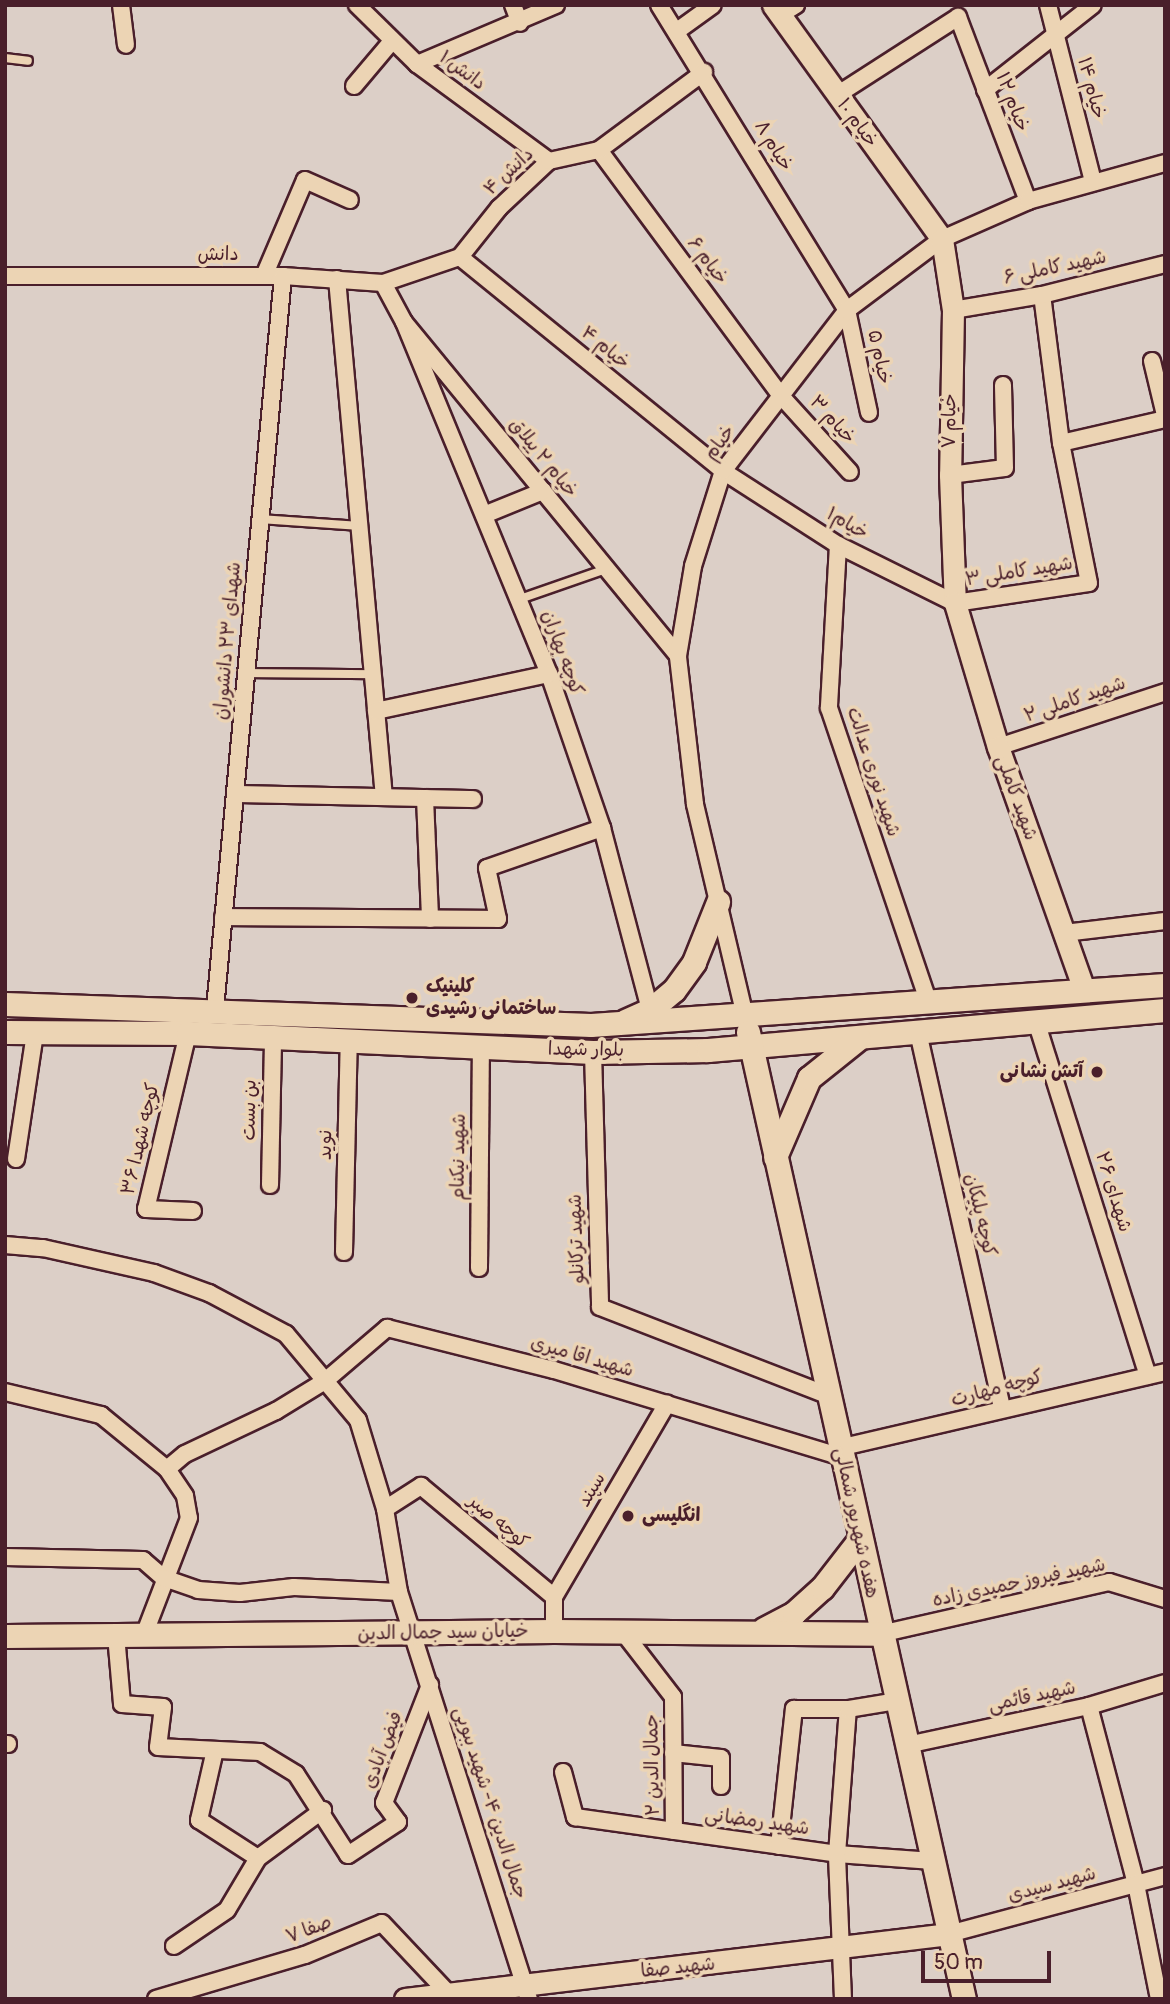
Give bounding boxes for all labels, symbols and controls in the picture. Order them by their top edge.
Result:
street label: دانش ۱ [434,46,490,96]
street label: خیام ۱۴ [1072,55,1110,121]
street label: خیام ۱۲ [990,69,1034,135]
street label: خیام ۱۰ [832,94,882,152]
street label: خیام ۸ [749,117,797,175]
street label: دانش ۴ [479,143,539,201]
street label: خیام ۶ [682,233,732,289]
street label: دانش [197,244,239,266]
street label: شهید کاملی ۶ [1002,246,1108,290]
street label: خیام ۴ [576,322,634,374]
street label: خیام ۵ [862,328,896,386]
street label: خیام ۳ [804,391,860,449]
street label: خیام ۷ [938,393,962,449]
street label: خیام ۲ ییلاق [504,414,582,502]
street label: خیام [700,421,740,465]
street label: خیام۱ [822,503,872,545]
street label: شهید کاملی ۳ [964,552,1074,592]
street label: شهدای ۲۳ دانشوران [210,561,246,721]
street label: کوچه بهاران [536,607,588,699]
street label: شهید کاملی ۲ [1021,672,1129,728]
street label: شهید نوری عدالت [841,704,905,840]
street label: شهید کاملی [990,752,1042,844]
place label: کلینیک ساختمانی رشیدی [426,976,556,1020]
marker: کلینیک ساختمانی رشیدی [404,990,420,1006]
street label: بلوار شهدا [548,1038,624,1062]
place label: آتش نشانی [1000,1061,1083,1083]
marker: آتش نشانی [1089,1064,1105,1080]
street label: بن بست [238,1079,262,1141]
street label: کوچه شهدا ۳۶ [117,1081,165,1197]
street label: شهید نیکنام [447,1113,471,1201]
street label: نوید [314,1130,338,1160]
street label: شهدای ۲۶ [1090,1149,1136,1235]
street label: کوچه پلیکان [959,1171,1001,1259]
street label: شهید ترکانلو [564,1194,590,1284]
street label: شهید اقا میری [528,1331,636,1383]
street label: کوچه مهارت [949,1366,1045,1412]
street label: هفده شهریور شمالی [829,1446,883,1600]
street label: سپند [573,1469,611,1511]
street label: کوچه صبر [463,1490,533,1554]
place label: انگلیسی [642,1505,700,1527]
marker: انگلیسی [620,1508,636,1524]
street label: شهید فیروز حمیدی زاده [930,1554,1108,1612]
street label: خیابان سید جمال الدین [357,1620,529,1646]
street label: شهید قائمی [986,1677,1078,1717]
street label: جمال الدین ۴- شهید ببویی [448,1704,532,1902]
street label: فیض آبادی [358,1708,408,1792]
street label: جمال الدین ۲ [641,1714,665,1816]
street label: شهید رمضانی [703,1803,811,1841]
street label: شهید سیدی [1005,1862,1099,1908]
street label: صفا ۷ [283,1911,335,1949]
scale bar [925,1938,1054,1982]
text: 50 m [934,1949,983,1976]
street label: شهید صفا [640,1953,716,1983]

